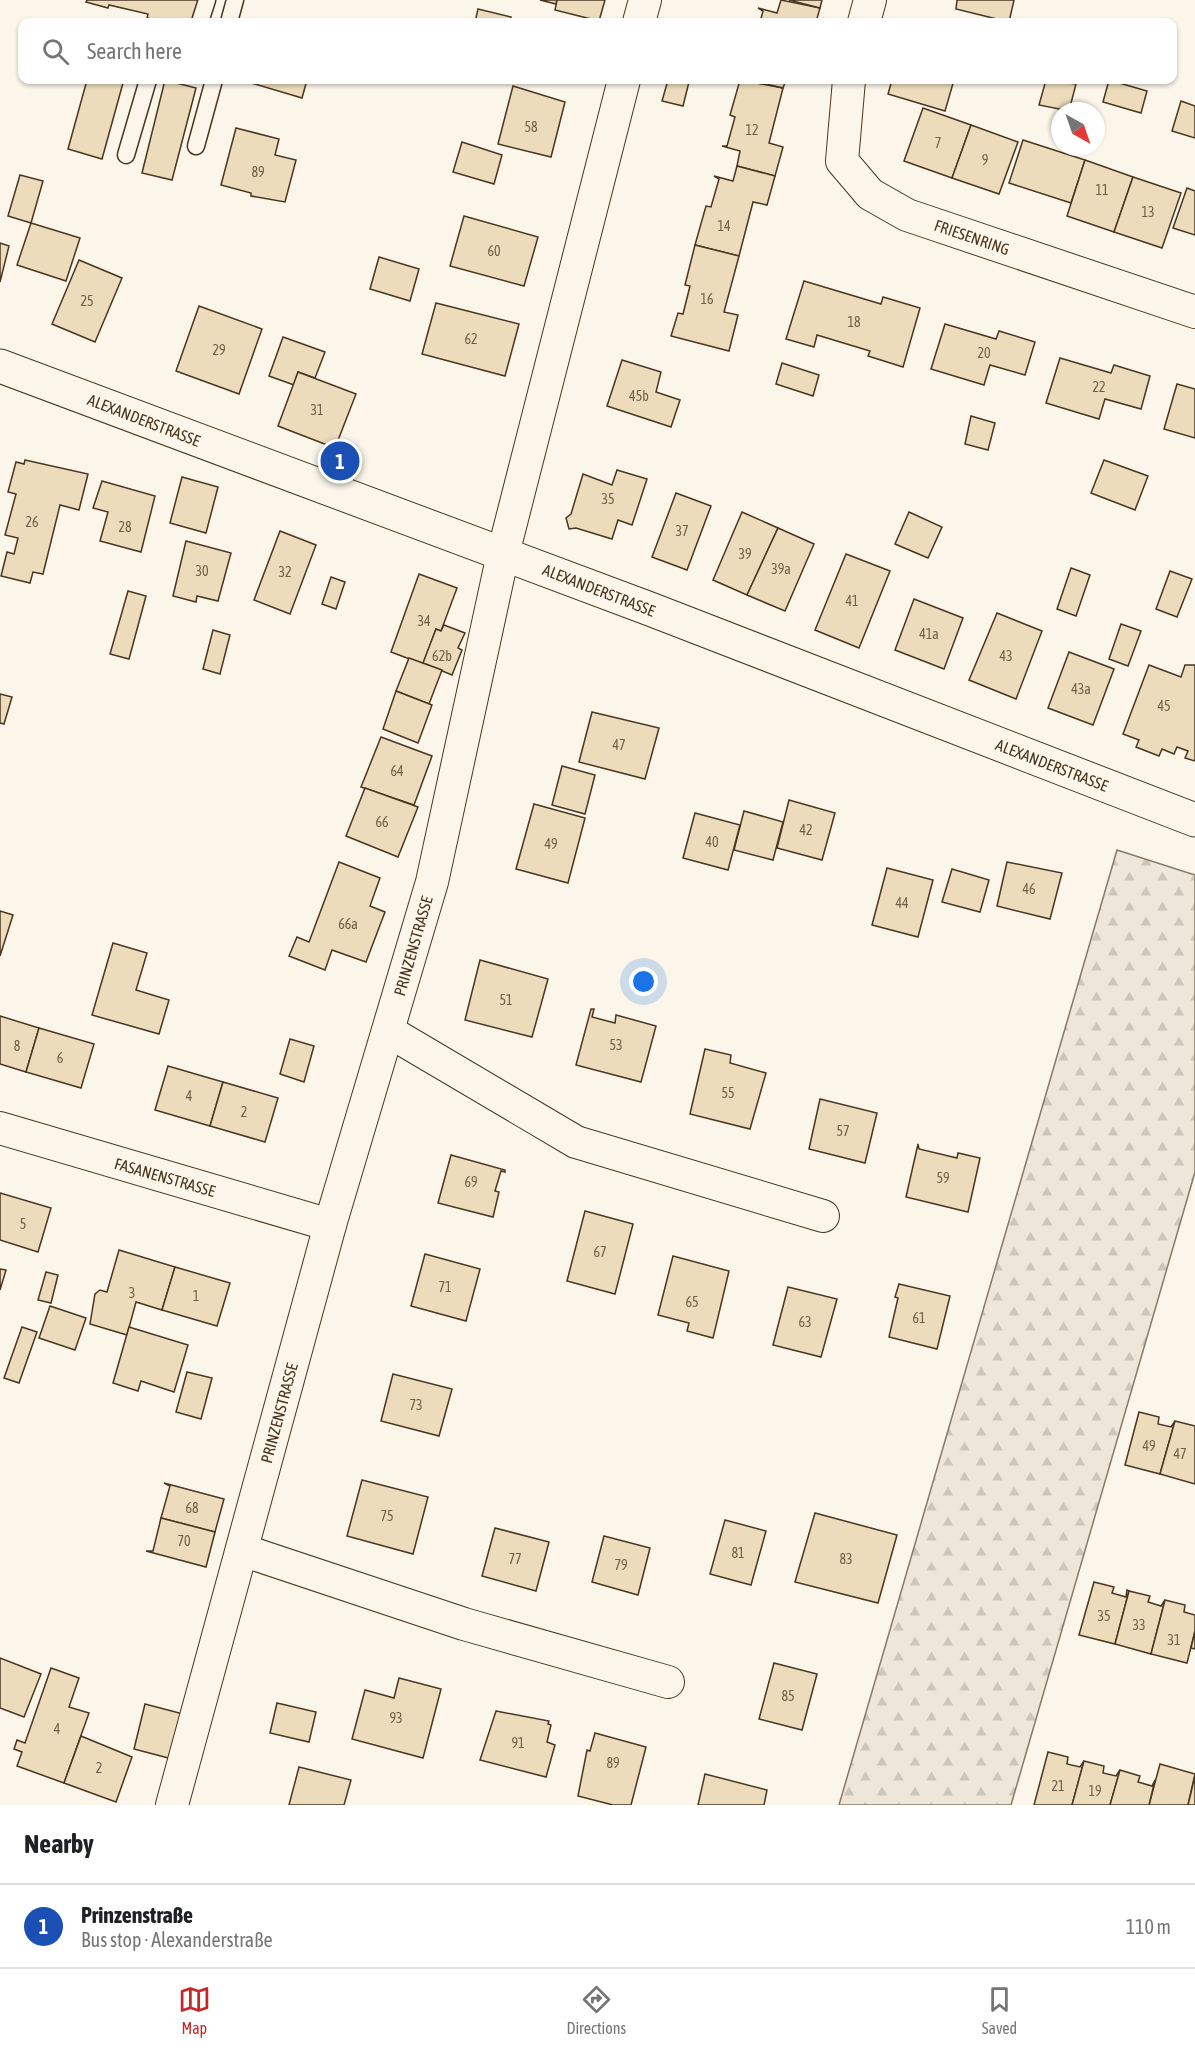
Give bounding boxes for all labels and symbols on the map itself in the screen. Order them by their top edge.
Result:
north arrow [1051,102,1105,156]
house number: 58 [524,119,538,135]
house number: 12 [745,122,759,138]
house number: 7 [935,135,941,151]
house number: 9 [982,152,988,168]
house number: 89 [251,164,265,180]
house number: 11 [1095,182,1109,198]
house number: 13 [1141,204,1155,220]
street label: FRIESENRING [932,216,1012,258]
house number: 14 [717,218,731,234]
house number: 60 [487,243,501,259]
house number: 16 [700,291,714,307]
house number: 25 [80,293,94,309]
house number: 18 [847,314,861,330]
house number: 62 [464,331,478,347]
house number: 29 [212,342,226,358]
house number: 20 [977,345,991,361]
house number: 22 [1092,379,1106,395]
house number: 45b [629,388,649,404]
street label: ALEXANDERSTRASSE [85,390,203,450]
house number: 31 [310,402,324,418]
pin: 1 [320,438,360,484]
house number: 35 [601,491,615,507]
house number: 26 [25,514,39,530]
house number: 28 [118,519,132,535]
house number: 37 [675,523,689,539]
house number: 39 [738,546,752,562]
street label: ALEXANDERSTRASSE [540,560,658,620]
house number: 39a [771,561,791,577]
house number: 30 [195,563,209,579]
house number: 32 [278,564,292,580]
house number: 41 [845,593,859,609]
house number: 34 [417,613,431,629]
house number: 41a [919,626,939,642]
house number: 62b [432,648,452,664]
house number: 43 [999,648,1013,664]
house number: 43a [1071,681,1091,697]
house number: 45 [1157,698,1171,714]
street label: ALEXANDERSTRASSE [993,735,1111,795]
house number: 47 [612,737,626,753]
house number: 64 [390,763,404,779]
house number: 66 [375,814,389,830]
house number: 42 [799,822,813,838]
house number: 40 [705,834,719,850]
house number: 49 [544,836,558,852]
house number: 46 [1022,881,1036,897]
street label: PRINZENSTRASSE [390,894,436,998]
house number: 44 [895,895,909,911]
house number: 66a [338,916,358,932]
your location [629,967,658,996]
house number: 51 [499,992,513,1008]
house number: 53 [609,1037,623,1053]
house number: 8 [14,1038,21,1054]
house number: 6 [57,1050,64,1066]
house number: 55 [721,1085,735,1101]
house number: 4 [186,1088,193,1104]
house number: 2 [241,1104,247,1120]
house number: 57 [836,1123,850,1139]
street label: FASANENSTRASSE [112,1154,218,1200]
house number: 59 [936,1170,950,1186]
house number: 69 [464,1174,478,1190]
house number: 5 [20,1216,26,1232]
house number: 67 [593,1244,607,1260]
house number: 71 [438,1279,452,1295]
house number: 3 [129,1285,135,1301]
house number: 1 [193,1288,199,1304]
house number: 65 [685,1294,699,1310]
house number: 61 [912,1310,926,1326]
house number: 63 [798,1314,812,1330]
street label: PRINZENSTRASSE [257,1361,301,1465]
house number: 73 [409,1397,423,1413]
house number: 49 [1142,1438,1156,1454]
house number: 47 [1173,1446,1187,1462]
house number: 68 [185,1500,199,1516]
house number: 75 [380,1508,394,1524]
house number: 70 [177,1533,191,1549]
house number: 81 [731,1545,745,1561]
house number: 77 [508,1551,522,1567]
house number: 83 [839,1551,853,1567]
house number: 79 [614,1557,628,1573]
house number: 35 [1097,1608,1111,1624]
house number: 33 [1132,1617,1146,1633]
house number: 31 [1167,1632,1181,1648]
house number: 85 [781,1688,795,1704]
house number: 93 [389,1710,403,1726]
house number: 4 [54,1721,61,1737]
house number: 91 [511,1735,525,1751]
house number: 89 [606,1755,620,1771]
house number: 2 [96,1760,102,1776]
house number: 21 [1051,1778,1065,1794]
house number: 19 [1088,1783,1102,1799]

